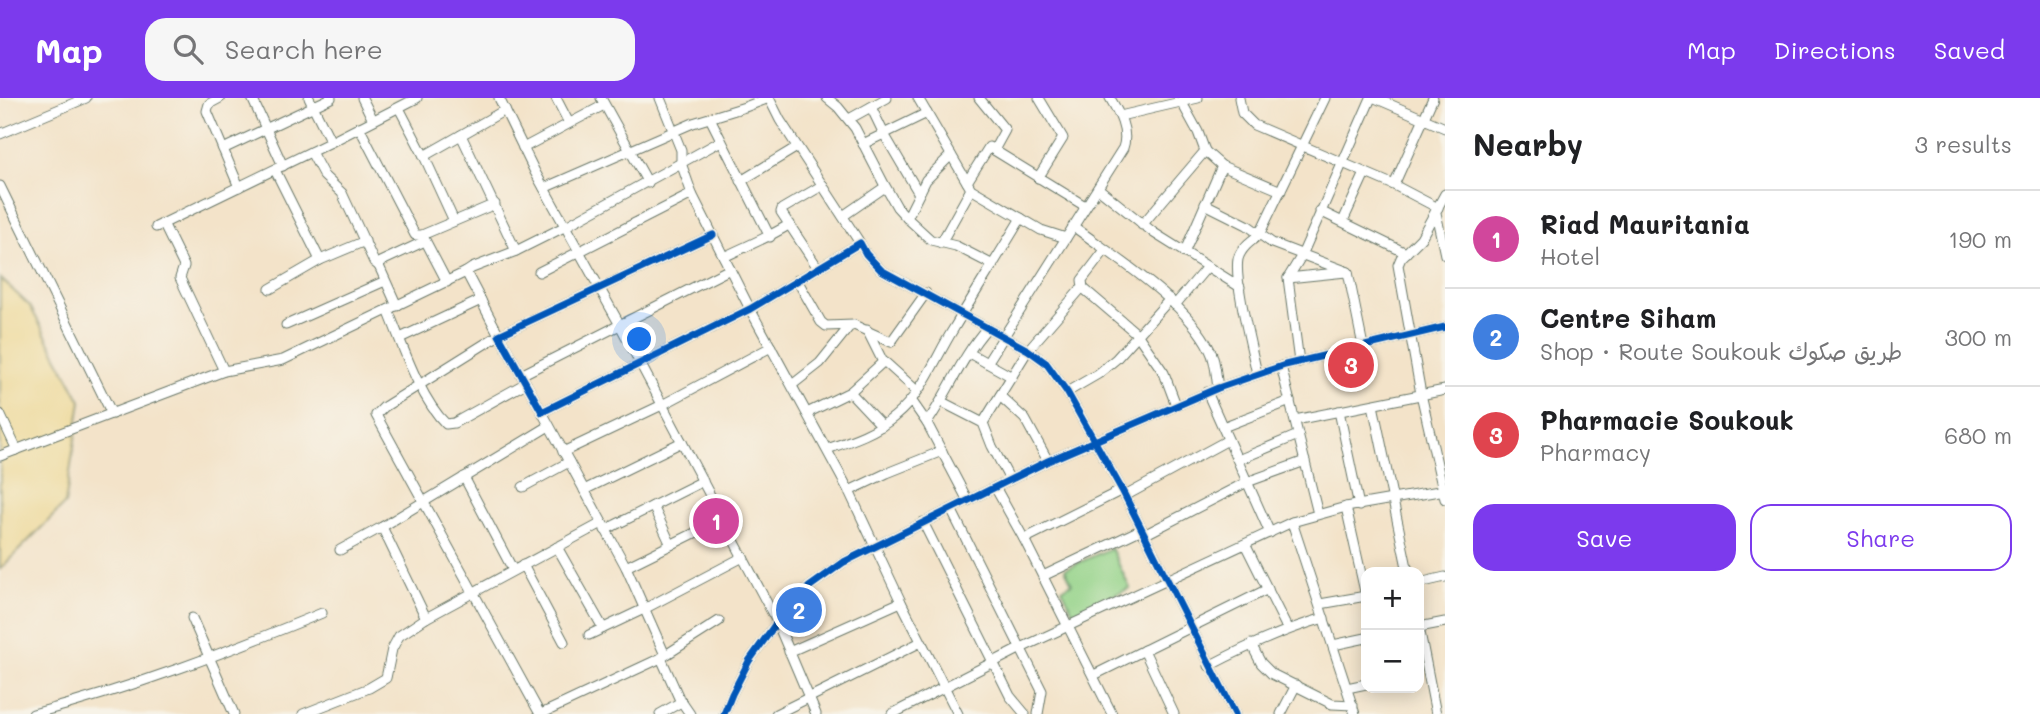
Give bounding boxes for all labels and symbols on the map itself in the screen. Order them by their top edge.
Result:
your location [622,322,656,356]
pin: 3 [1328,339,1374,391]
pin: 1 [693,495,739,547]
pin: 2 [776,584,822,636]

